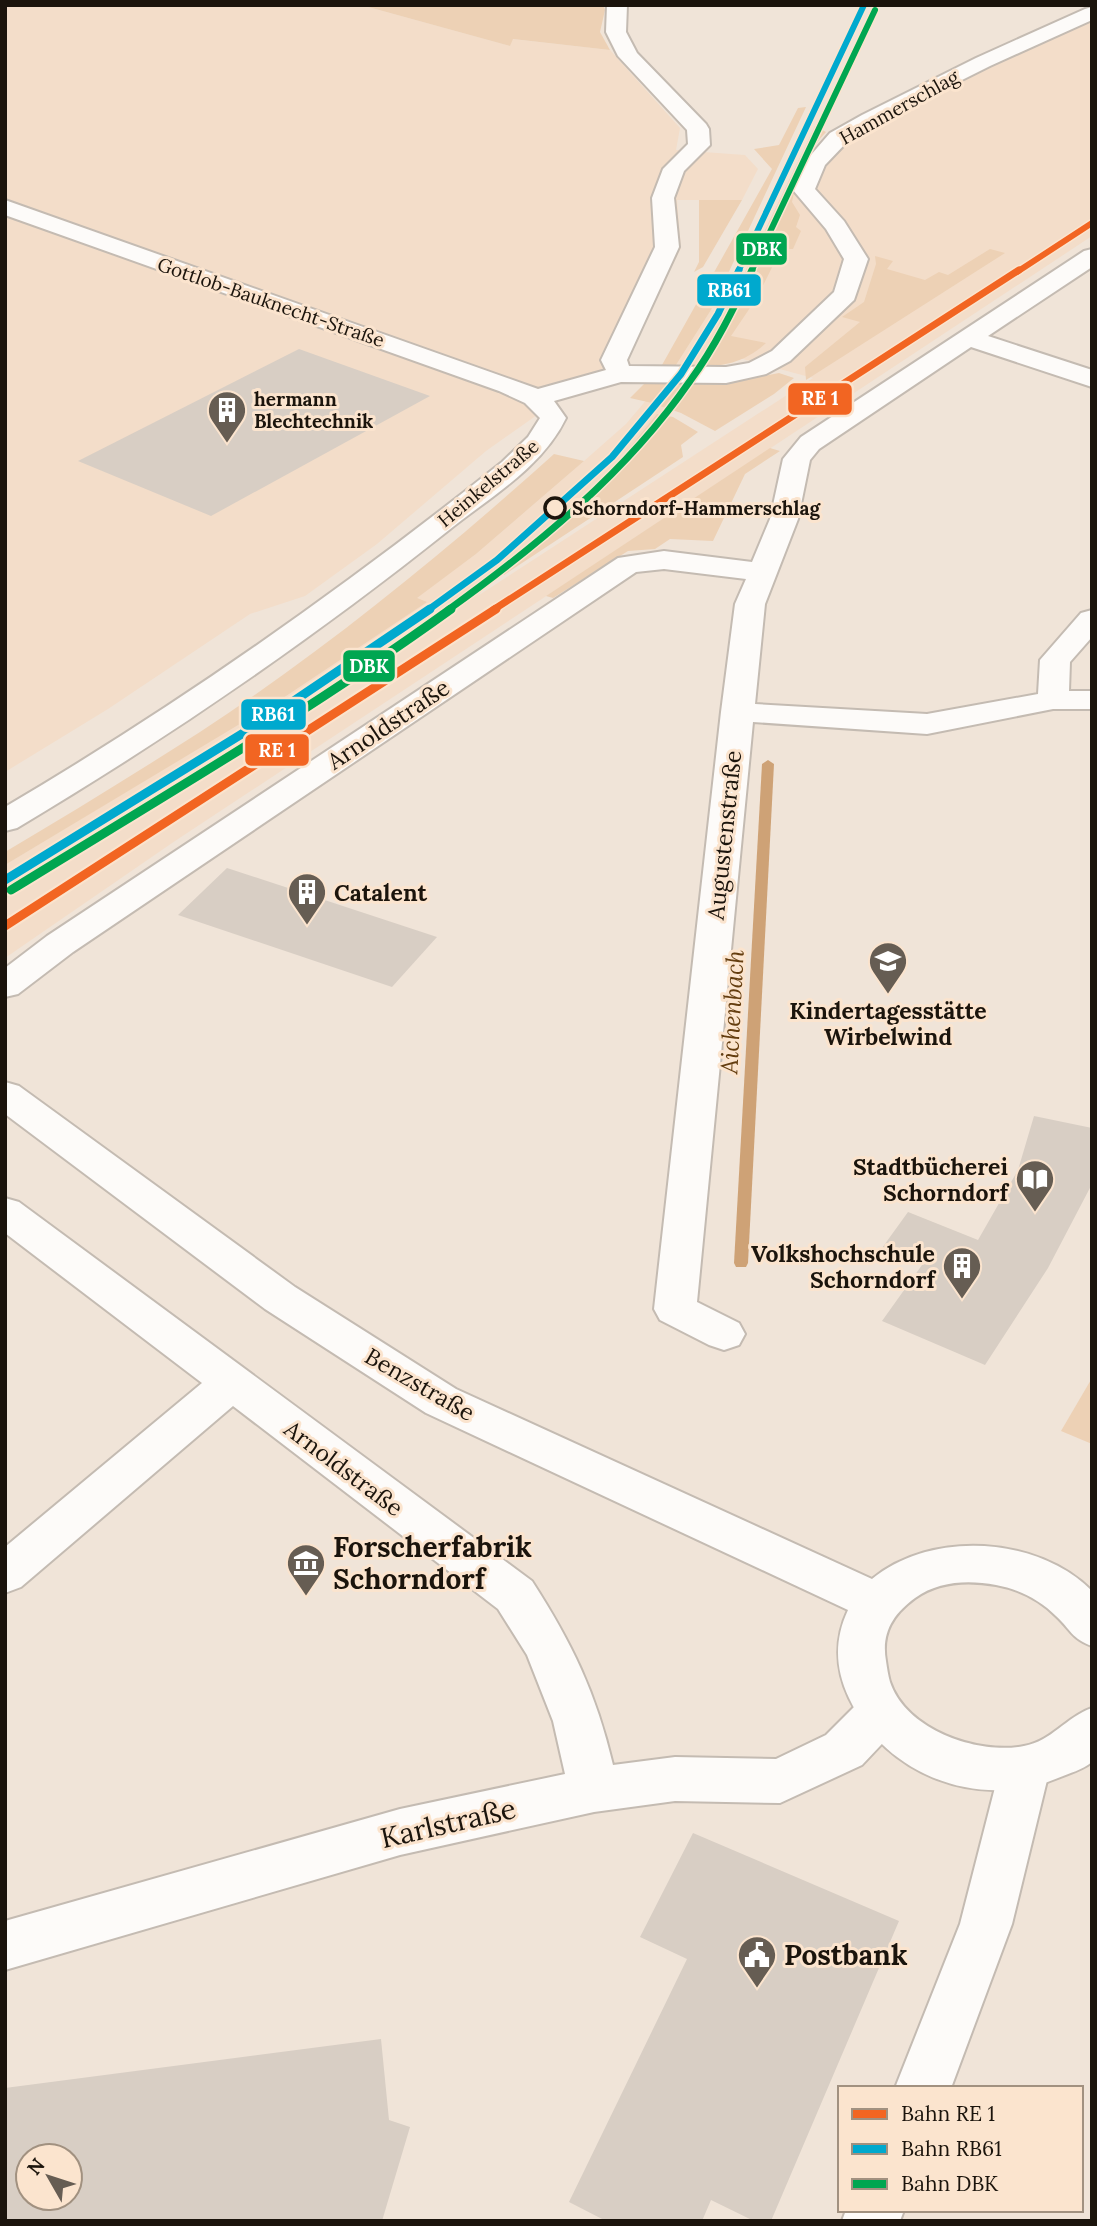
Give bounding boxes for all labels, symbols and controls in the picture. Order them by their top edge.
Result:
street label: Hammerschlag [835,64,963,150]
line badge: DBK [735,232,788,266]
text: DBK [742,237,782,261]
street label: Gottlob-Bauknecht-Straße [154,252,388,352]
line badge: RB61 [696,273,762,307]
text: RB61 [707,278,751,302]
line badge: RE 1 [787,382,853,416]
text: RE 1 [801,386,839,410]
place label: hermann Blechtechnik [254,387,373,433]
building icon: hermann Blechtechnik [206,389,248,444]
street label: Heinkelstraße [433,434,543,532]
place label: Schorndorf-Hammerschlag [572,496,821,520]
marker: Schorndorf-Hammerschlag [544,497,566,519]
line badge: DBK [342,649,396,683]
text: DBK [349,654,389,678]
street label: Arnoldstraße [321,673,455,776]
line badge: RB61 [240,698,307,731]
text: RB61 [251,702,295,726]
line badge: RE 1 [244,733,310,767]
text: RE 1 [258,738,296,762]
street label: Augustenstraße [701,749,747,922]
building icon: Catalent [286,871,328,926]
place label: Catalent [334,878,427,907]
school or university icon: Kindertagesstätte Wirbelwind [867,940,909,995]
water label: Aichenbach [713,949,751,1076]
place label: Kindertagesstätte Wirbelwind [789,996,987,1051]
place label: Stadtbücherei Schorndorf [853,1152,1010,1207]
library icon: Stadtbücherei Schorndorf [1014,1158,1056,1213]
place label: Volkshochschule Schorndorf [751,1239,937,1294]
building icon: Volkshochschule Schorndorf [941,1245,983,1300]
street label: Benzstraße [360,1341,480,1427]
street label: Arnoldstraße [278,1413,409,1522]
place label: Forscherfabrik Schorndorf [333,1529,532,1597]
museum icon: Forscherfabrik Schorndorf [285,1542,327,1597]
street label: Karlstraße [377,1790,519,1856]
public building icon: Postbank [736,1934,778,1989]
place label: Postbank [784,1937,908,1973]
legend [838,2086,1083,2212]
text: Bahn RE 1 [901,2100,995,2127]
text: Bahn RB61 [901,2135,1002,2162]
north arrow [14,2142,84,2212]
text: N [22,2153,50,2180]
text: Bahn DBK [901,2170,999,2197]

